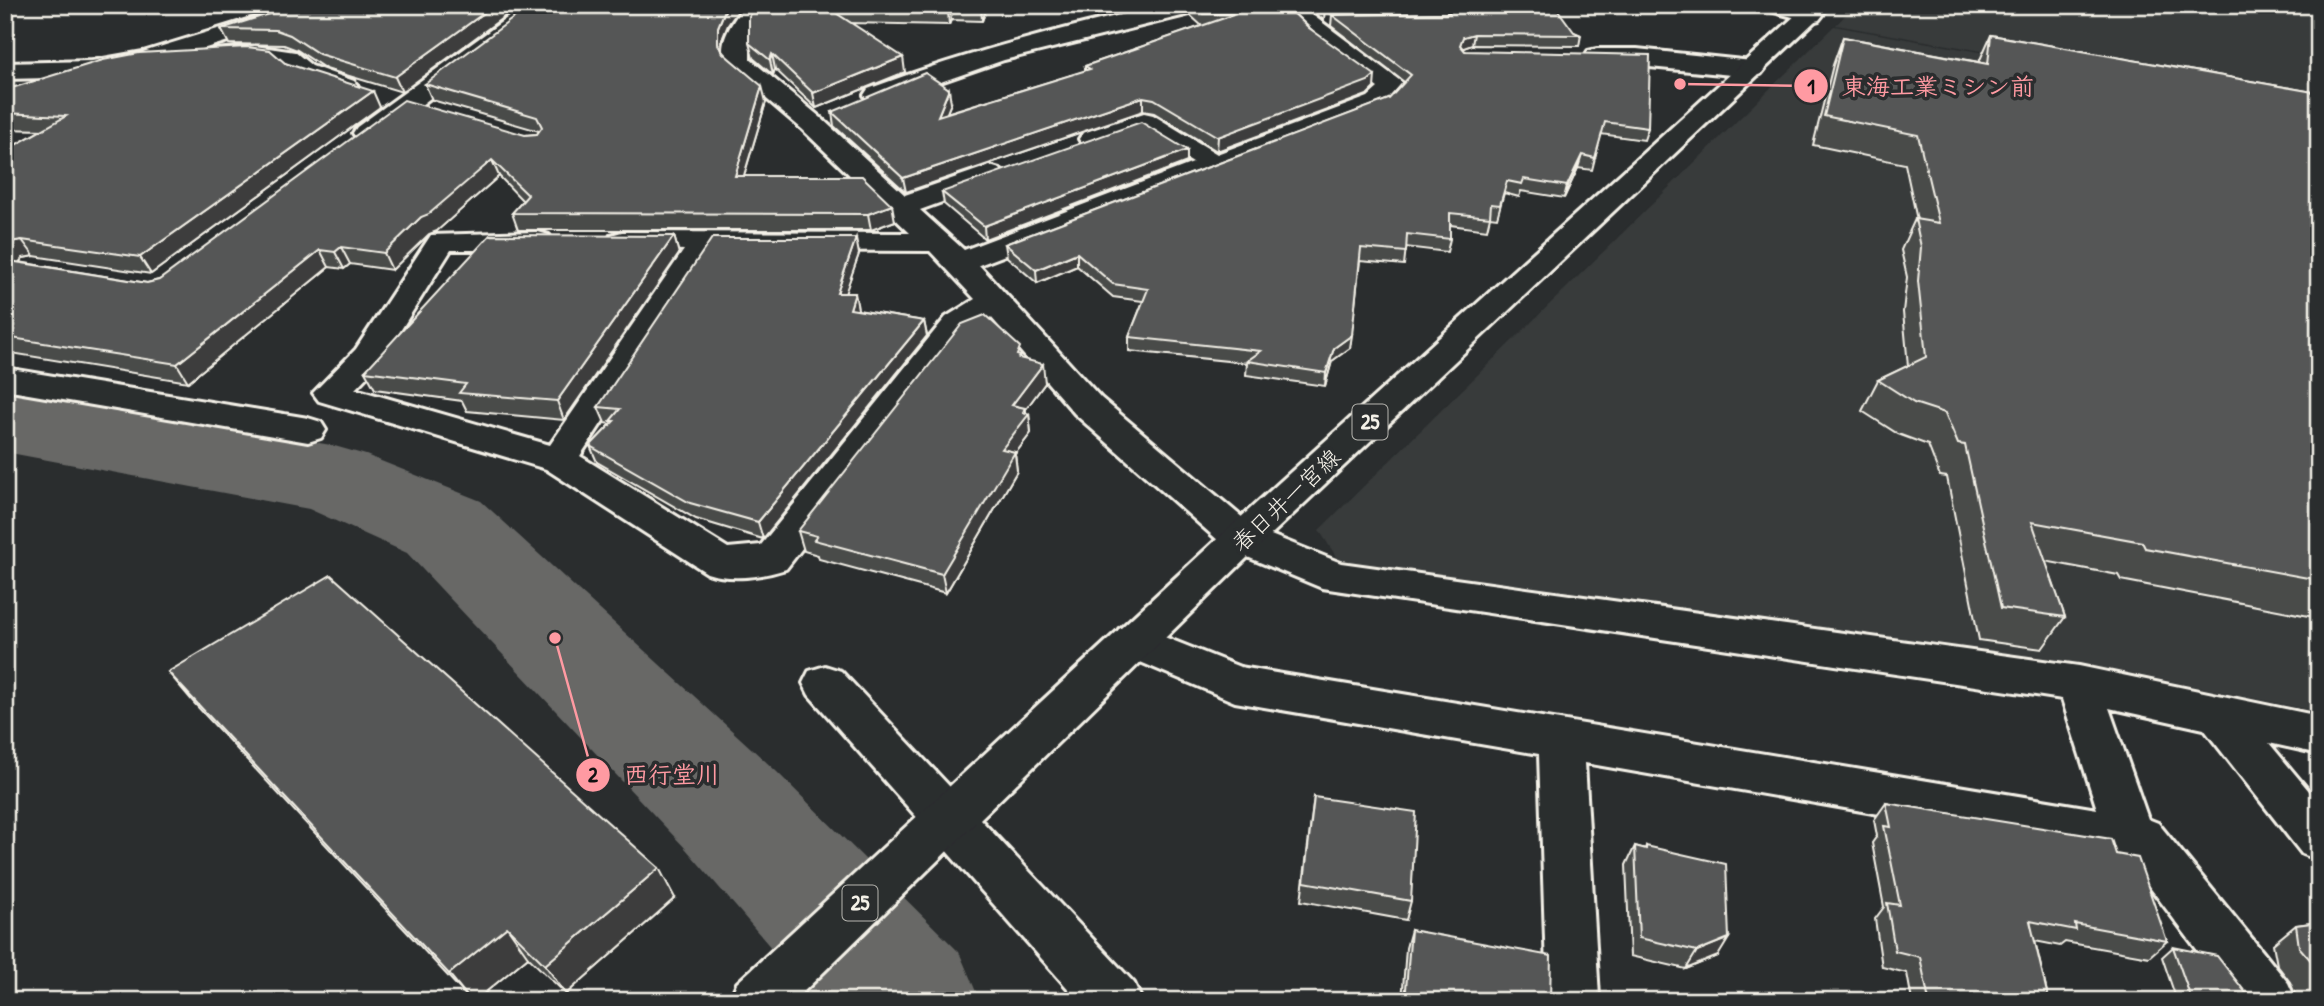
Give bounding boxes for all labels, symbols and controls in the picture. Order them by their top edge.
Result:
callout: 東海工業ミシン前 [1793,64,2048,109]
text: 東海工業ミシン前 [1842,70,2034,102]
text: 1 [1807,72,1815,101]
road number: 25 [1352,404,1388,440]
street label: 春日井一宮線 [1225,441,1347,558]
callout: 西行堂川 [575,752,734,797]
text: 西行堂川 [624,758,720,790]
text: 2 [588,760,598,789]
road number: 25 [842,886,878,920]

